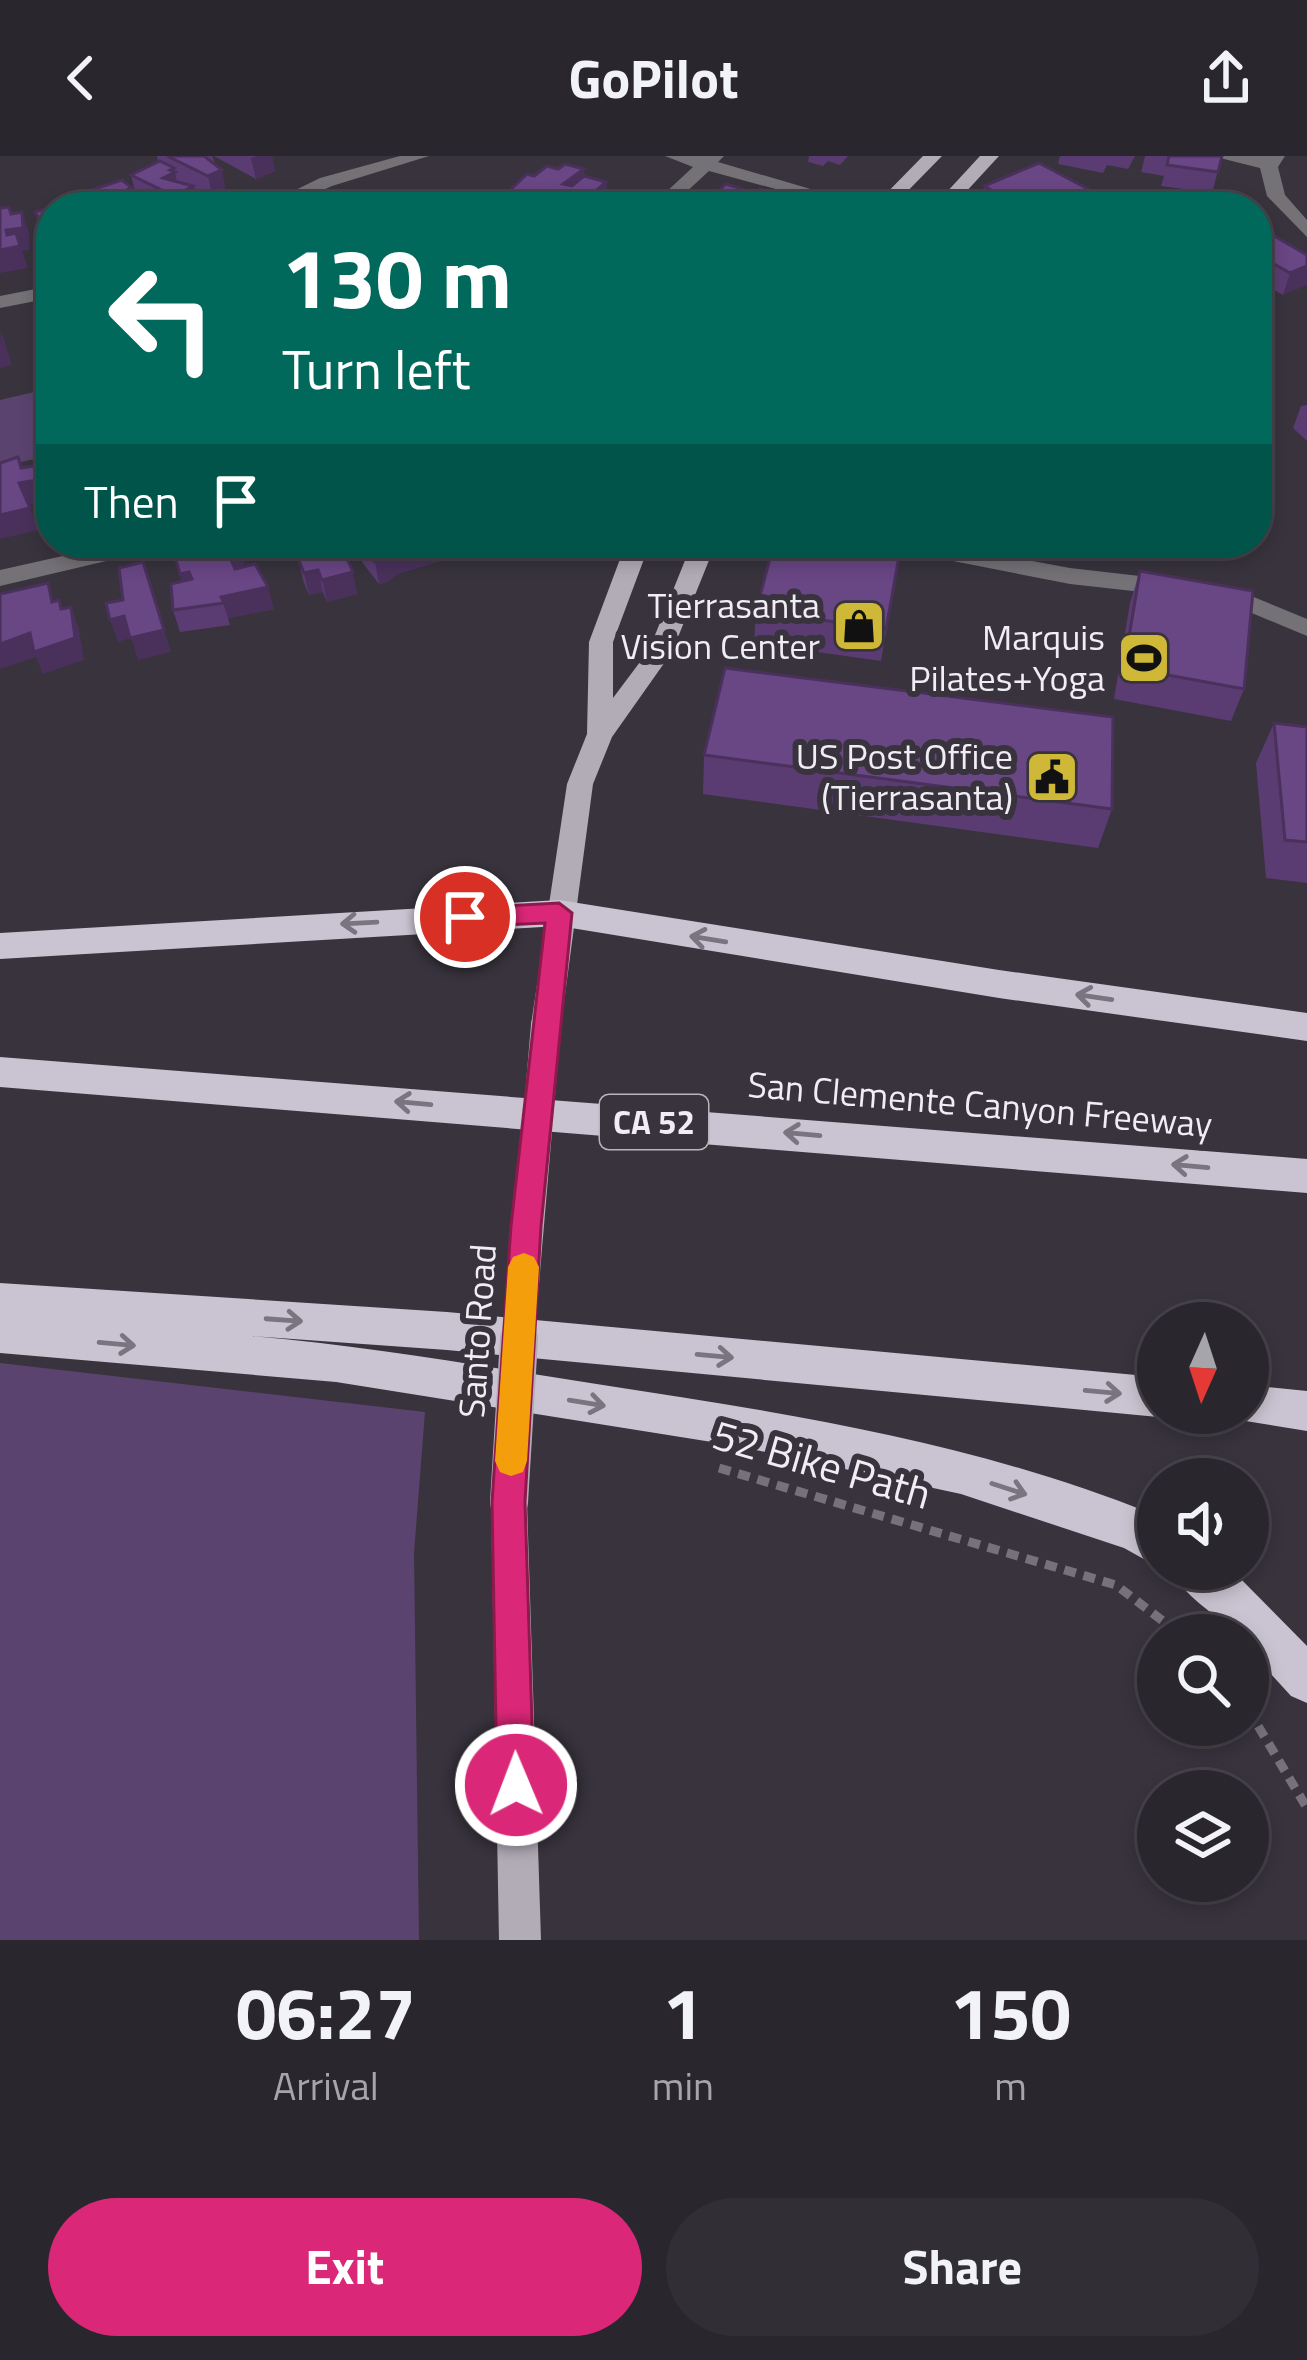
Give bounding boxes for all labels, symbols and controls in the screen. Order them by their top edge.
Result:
text: GoPilot [568,37,739,119]
icon: back [48,45,114,111]
icon: share [1193,45,1259,111]
text: 130 m [282,213,512,341]
icon: left [84,240,240,396]
text: Turn left [282,328,471,410]
text: Then [84,467,179,535]
icon: arrive [203,468,269,534]
place label: Tierrasanta Vision Center [620,577,820,673]
shop icon: Tierrasanta Vision Center [831,598,887,654]
place label: Marquis Pilates+Yoga [909,609,1105,705]
sports icon: Marquis Pilates+Yoga [1116,630,1172,686]
place label: US Post Office (Tierrasanta) [796,728,1013,824]
public building icon: US Post Office (Tierrasanta) [1024,749,1080,805]
pin [414,866,516,968]
icon: arrive [432,884,498,950]
one-way arrow [340,912,379,935]
one-way arrow [690,927,729,950]
one-way arrow [1075,985,1114,1008]
street label: San Clemente Canyon Freeway [745,1056,1215,1151]
one-way arrow [394,1091,433,1114]
road number: CA 52 [600,1095,708,1149]
one-way arrow [783,1123,822,1146]
one-way arrow [1171,1154,1210,1177]
street label: Santo Road [443,1242,510,1420]
north arrow [1137,1302,1269,1434]
map controls [1137,1302,1269,1902]
one-way arrow [264,1308,303,1331]
one-way arrow [96,1333,135,1356]
one-way arrow [695,1345,734,1368]
one-way arrow [1083,1381,1122,1404]
one-way arrow [566,1392,605,1415]
street label: 52 Bike Path [706,1401,939,1525]
button: sound [1137,1458,1269,1590]
one-way arrow [989,1479,1027,1501]
button: search [1137,1614,1269,1746]
position arrow [453,1722,579,1848]
button: layers [1137,1770,1269,1902]
text: 06:27 [236,1957,416,2067]
text: 1 [663,1957,703,2067]
text: 150 [950,1957,1071,2067]
text: Arrival [273,2056,379,2115]
text: min [652,2056,714,2115]
text: m [994,2056,1027,2115]
button: Exit [48,2198,642,2336]
button: Share [666,2198,1259,2336]

